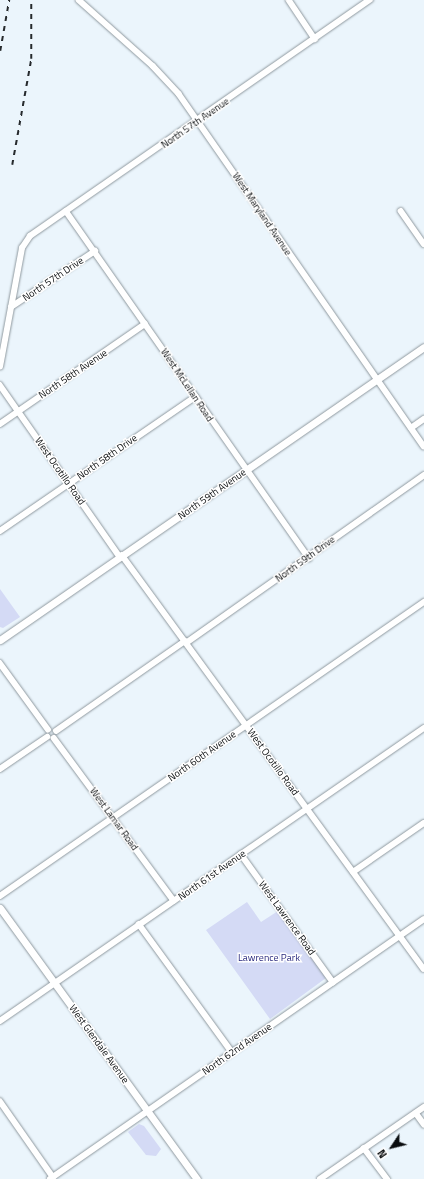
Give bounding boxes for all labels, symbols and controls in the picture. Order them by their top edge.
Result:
street label: North 57th Avenue [159,95,231,151]
street label: West Maryland Avenue [230,170,294,258]
street label: North 57th Drive [20,254,86,304]
street label: West McLellan Road [158,346,216,424]
street label: North 58th Avenue [36,347,110,401]
street label: North 58th Drive [75,432,139,482]
street label: West Ocotillo Road [32,435,88,507]
street label: North 59th Avenue [176,466,248,522]
street label: North 59th Drive [273,533,337,585]
street label: West Ocotillo Road [245,726,301,798]
street label: North 60th Avenue [166,728,238,784]
street label: West Lamar Road [87,785,141,853]
street label: North 61st Avenue [176,847,248,903]
street label: West Lawrence Road [256,879,318,957]
park label: Lawrence Park [238,952,300,964]
street label: West Glendale Avenue [66,1002,132,1086]
street label: North 62nd Avenue [200,1021,274,1077]
north arrow [372,1127,412,1167]
text: N [373,1146,391,1162]

